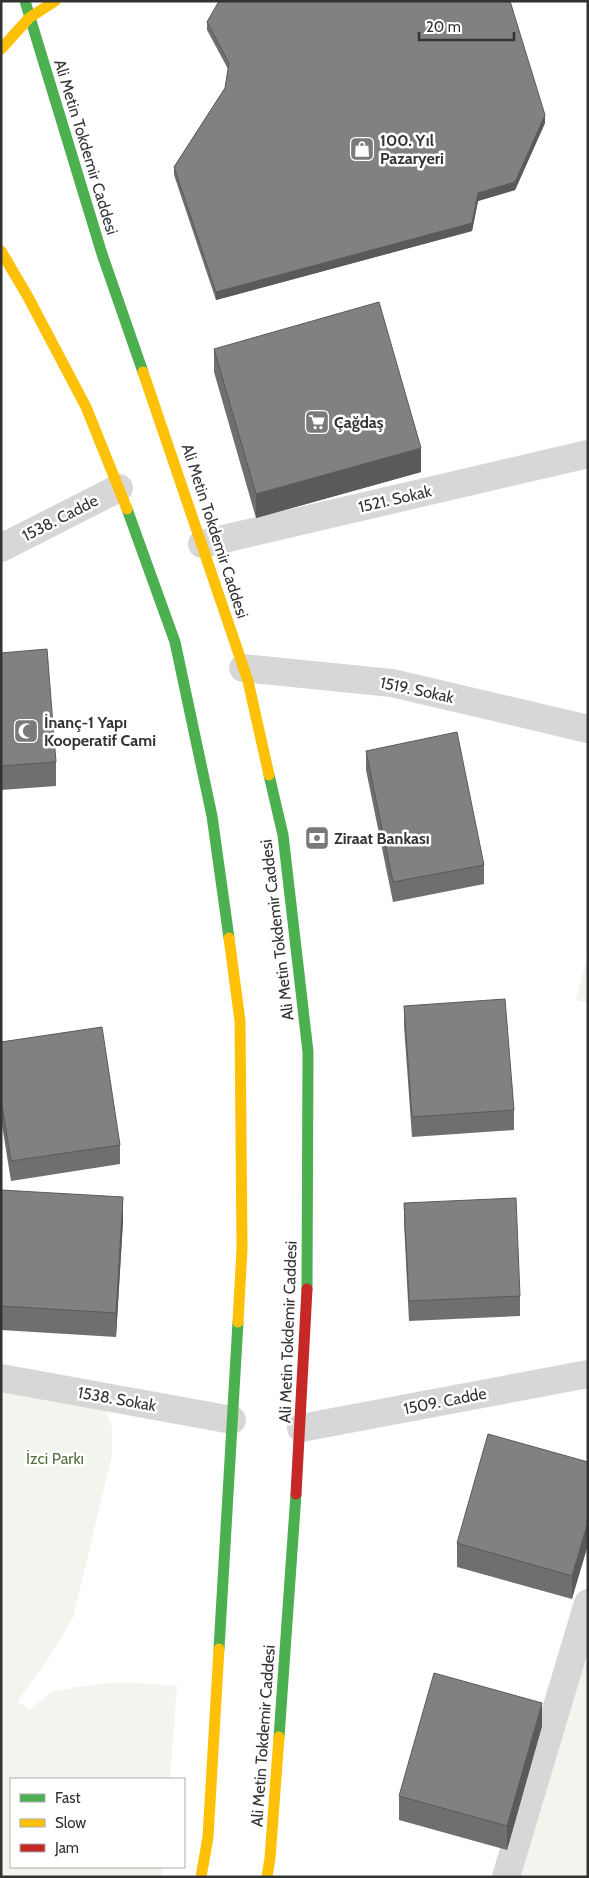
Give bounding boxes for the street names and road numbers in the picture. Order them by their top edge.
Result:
street label: Ali Metin Tokdemir Caddesi [50,57,122,237]
street label: Ali Metin Tokdemir Caddesi [178,441,252,621]
street label: 1521. Sokak [357,481,434,517]
street label: 1538. Cadde [19,491,101,545]
street label: 1519. Sokak [378,673,456,707]
street label: Ali Metin Tokdemir Caddesi [256,838,298,1022]
street label: Ali Metin Tokdemir Caddesi [275,1241,301,1423]
street label: 1538. Sokak [76,1383,158,1415]
street label: 1509. Cadde [402,1384,488,1418]
street label: Ali Metin Tokdemir Caddesi [247,1644,279,1828]

